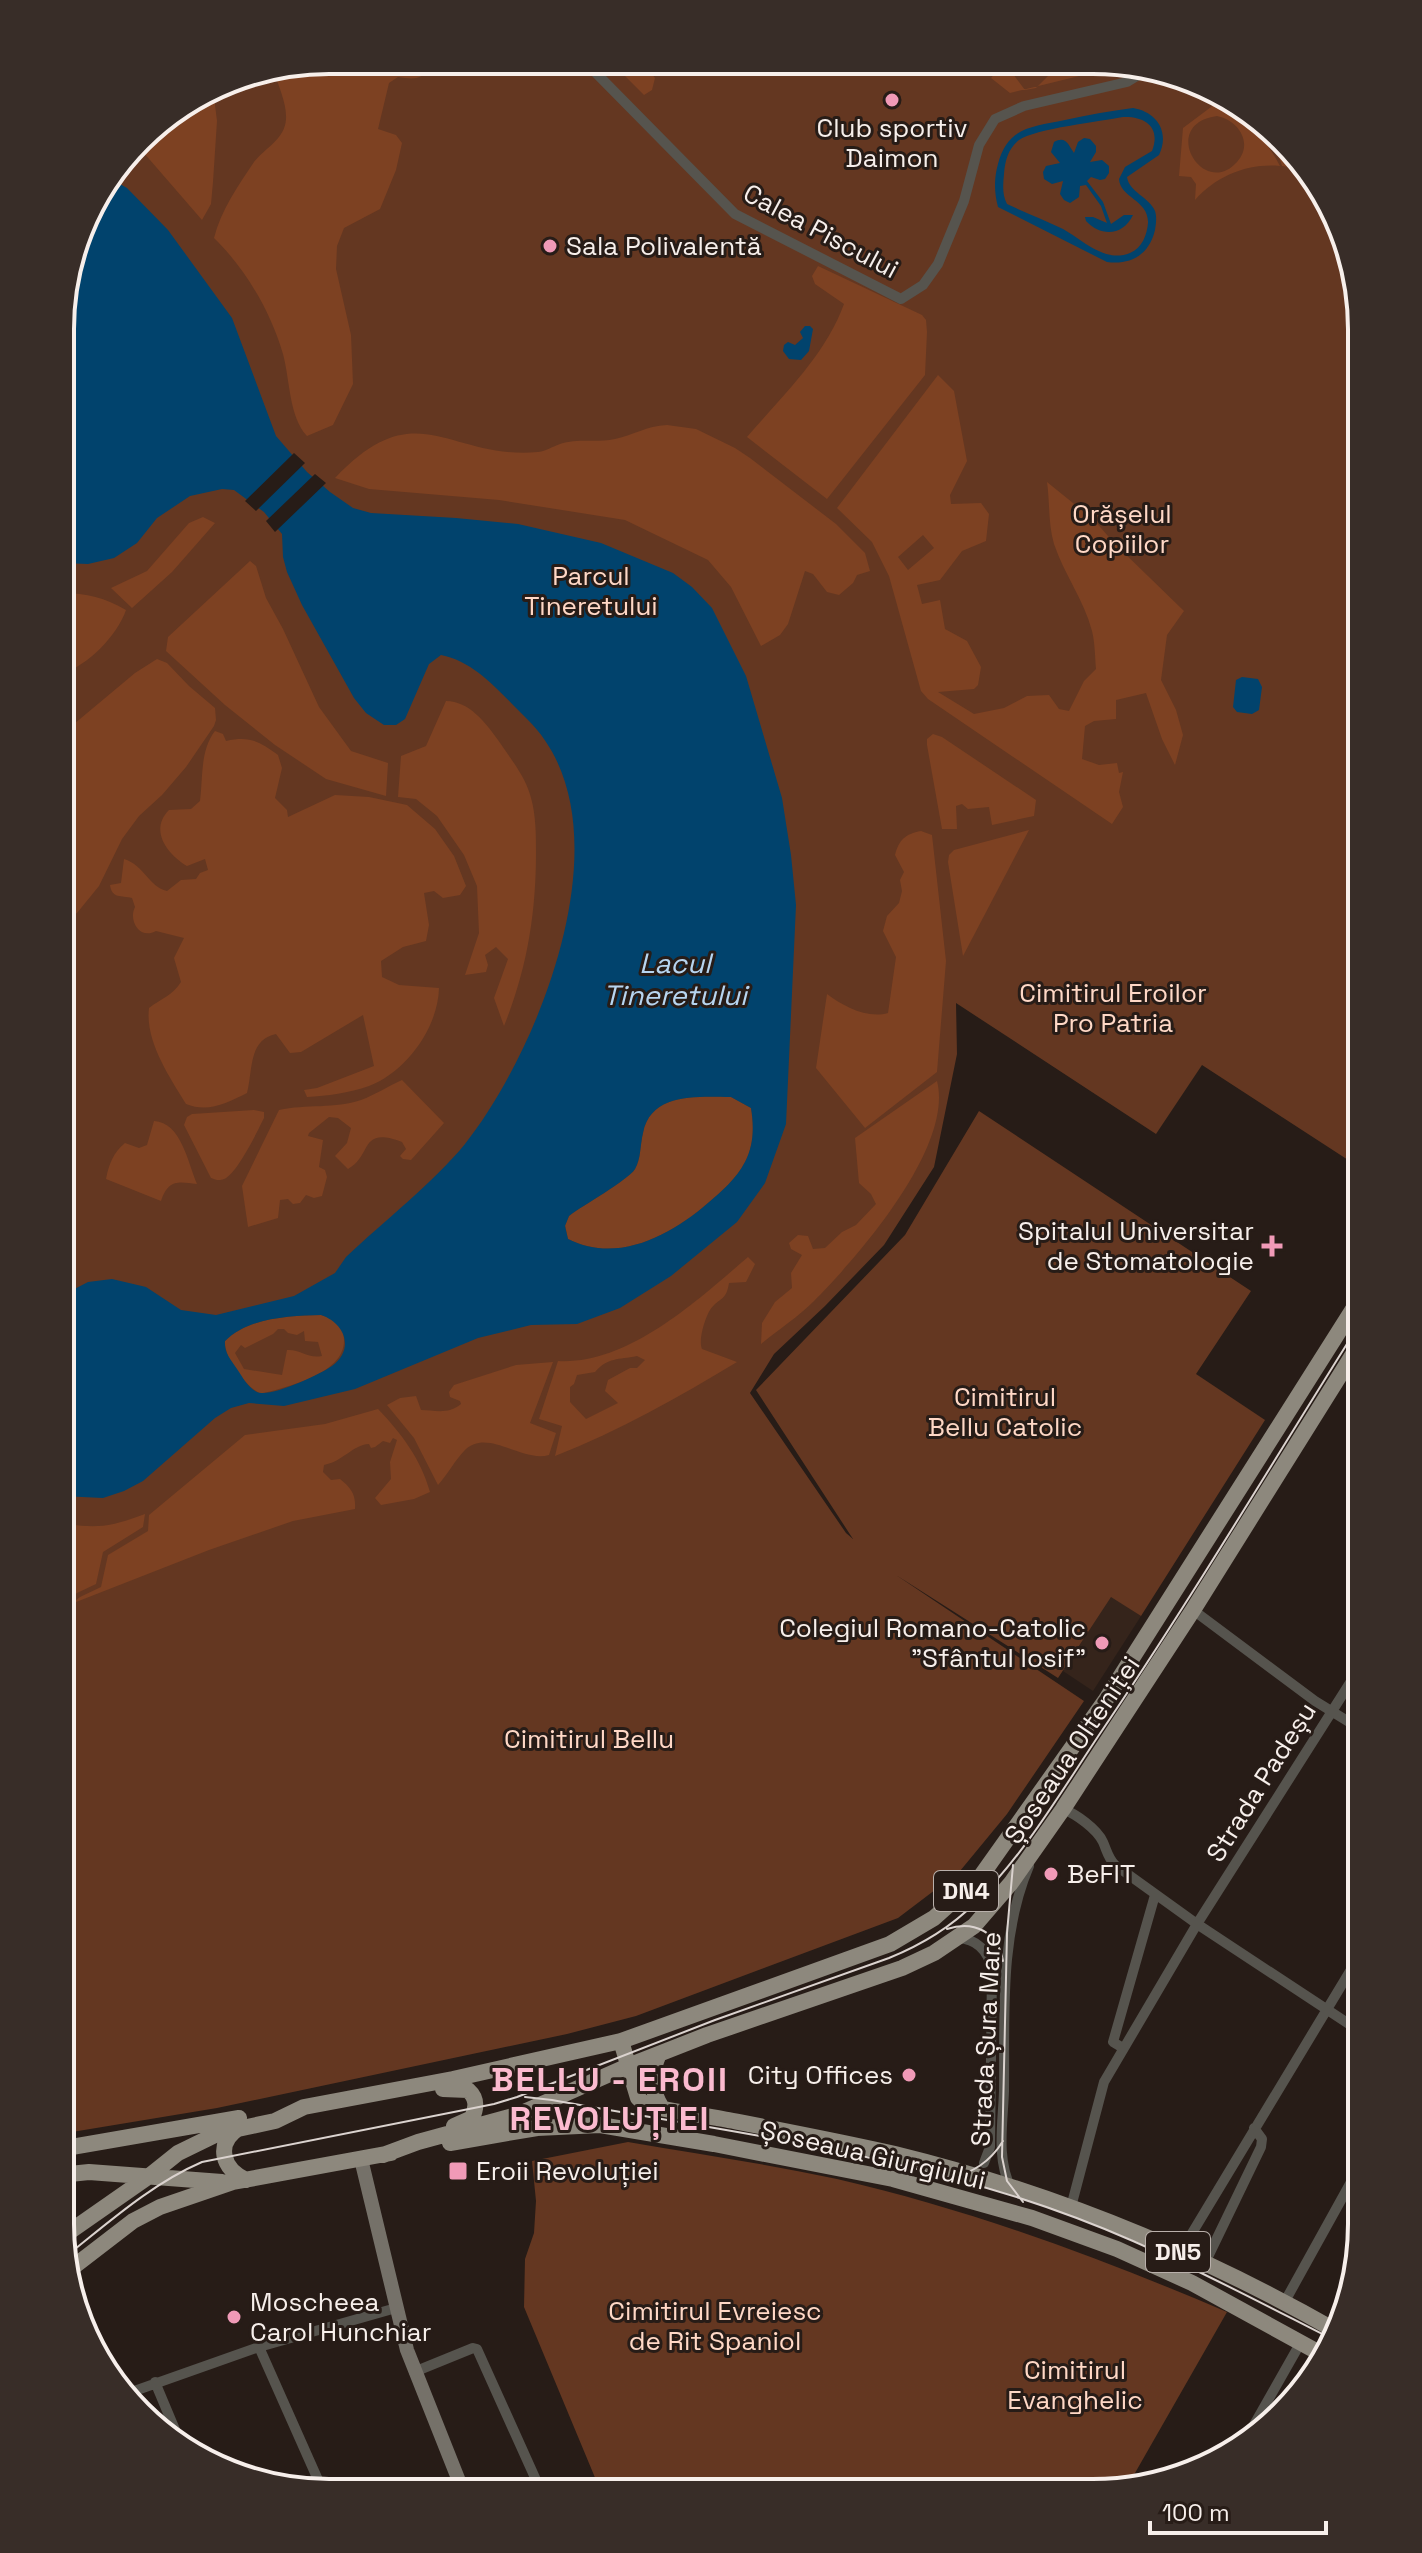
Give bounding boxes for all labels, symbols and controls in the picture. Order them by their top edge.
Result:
marker: Club sportiv Daimon [883,91,901,109]
place label: Club sportiv Daimon [816,111,968,175]
street label: Calea Piscului [738,176,904,286]
place label: Sala Polivalentă [566,229,762,263]
marker: Sala Polivalentă [541,237,559,255]
park label: Orășelul Copiilor [1072,497,1172,561]
park label: Parcul Tineretului [524,559,658,623]
water label: Lacul Tineretului [603,945,750,1013]
park label: Cimitirul Eroilor Pro Patria [1019,976,1207,1040]
place label: Spitalul Universitar de Stomatologie [1018,1214,1254,1278]
marker: Spitalul Universitar de Stomatologie [1261,1235,1283,1257]
park label: Cimitirul Bellu Catolic [928,1380,1082,1444]
place label: Colegiul Romano-Catolic "Sfântul Iosif" [779,1611,1086,1675]
marker: Colegiul Romano-Catolic "Sfântul Iosif" [1093,1634,1111,1652]
street label: Șoseaua Olteniței [997,1650,1147,1850]
street label: Strada Padeșu [1198,1696,1324,1868]
park label: Cimitirul Bellu [504,1722,674,1756]
place label: BeFIT [1067,1857,1135,1891]
marker: BeFIT [1042,1865,1060,1883]
road number: DN4 [934,1871,998,1911]
street label: Strada Șura Mare [963,1931,1009,2147]
district label: BELLU - EROII REVOLUȚIEI [491,2058,729,2140]
place label: City Offices [748,2058,893,2092]
marker: City Offices [900,2066,918,2084]
street label: Șoseaua Giurgiului [757,2113,989,2197]
place label: Eroii Revoluției [476,2154,659,2188]
marker: Eroii Revoluției [447,2160,469,2182]
road number: DN5 [1146,2232,1210,2272]
place label: Moscheea Carol Hunchiar [250,2285,432,2349]
park label: Cimitirul Evreiesc de Rit Spaniol [608,2294,822,2358]
marker: Moscheea Carol Hunchiar [225,2308,243,2326]
park label: Cimitirul Evanghelic [1007,2353,1143,2417]
scale bar [1150,2485,1326,2535]
text: 100 m [1162,2497,1230,2528]

